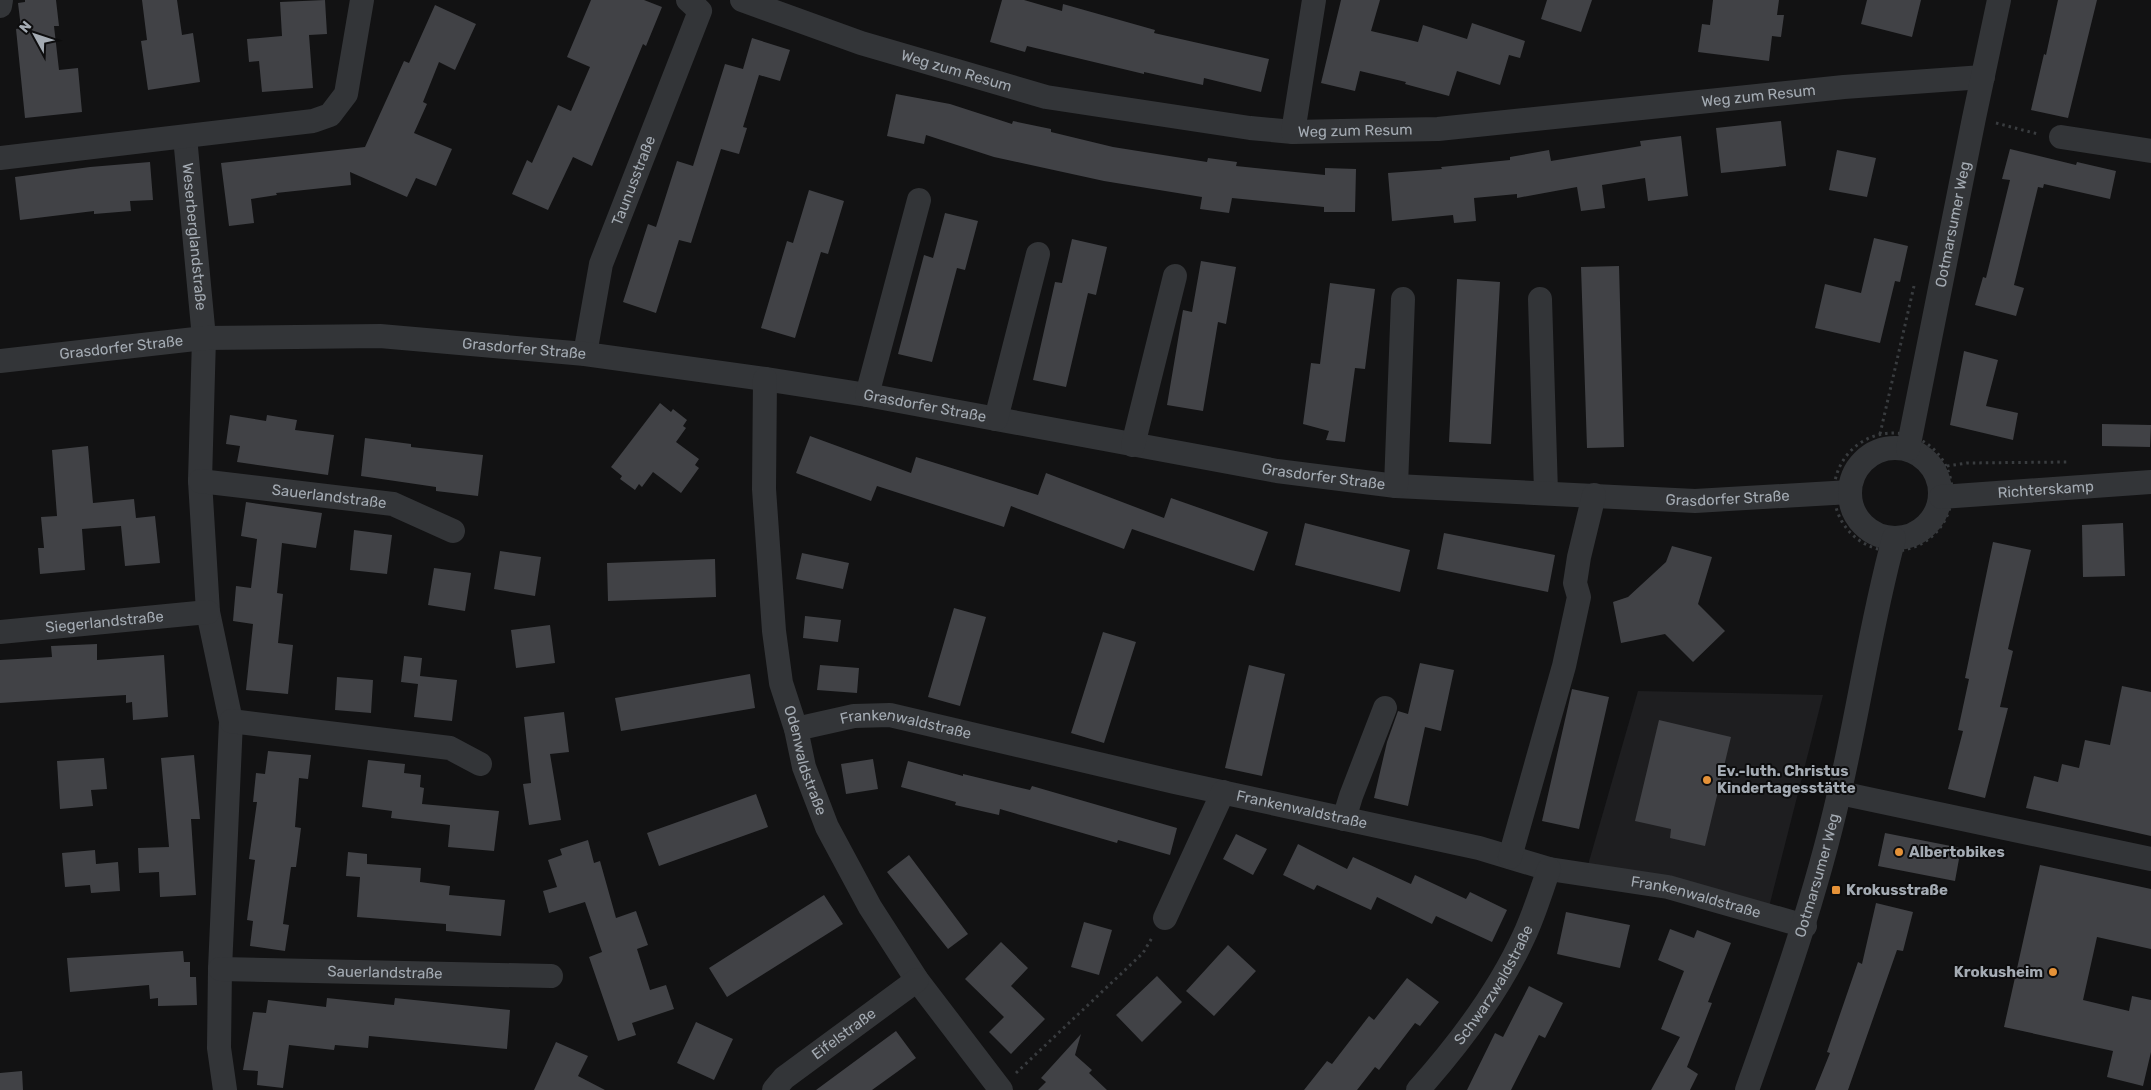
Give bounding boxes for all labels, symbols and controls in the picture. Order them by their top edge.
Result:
north arrow [10,10,60,60]
text: N [16,18,35,36]
street label: Weg zum Resum [899,46,1014,96]
street label: Weg zum Resum [1701,81,1816,111]
street label: Weg zum Resum [1298,121,1413,141]
street label: Taunusstraße [608,133,659,228]
street label: Ootmarsumer Weg [1931,160,1974,289]
street label: Weserberglandstraße [178,162,210,311]
street label: Grasdorfer Straße [58,331,184,363]
street label: Grasdorfer Straße [461,334,587,363]
street label: Grasdorfer Straße [862,386,988,426]
street label: Grasdorfer Straße [1260,459,1386,494]
street label: Richterskamp [1997,477,2095,502]
street label: Sauerlandstraße [271,481,387,512]
street label: Grasdorfer Straße [1665,487,1790,510]
street label: Siegerlandstraße [44,607,165,637]
street label: Odenwaldstraße [780,703,831,818]
street label: Frankenwaldstraße [838,706,973,743]
place label: Ev.-luth. Christus Kindertagesstätte [1717,762,1856,797]
marker: Ev.-luth. Christus Kindertagesstätte [1701,774,1713,786]
street label: Frankenwaldstraße [1235,787,1369,833]
street label: Ootmarsumer Weg [1791,811,1843,940]
place label: Albertobikes [1909,843,2005,861]
marker: Albertobikes [1893,846,1905,858]
street label: Frankenwaldstraße [1630,872,1763,922]
place label: Krokusstraße [1846,881,1948,899]
marker: Krokusstraße [1830,884,1842,896]
street label: Schwarzwaldstraße [1450,922,1537,1049]
street label: Sauerlandstraße [327,962,443,983]
place label: Krokusheim [1954,963,2043,981]
marker: Krokusheim [2047,966,2059,978]
street label: Eifelstraße [808,1004,879,1063]

